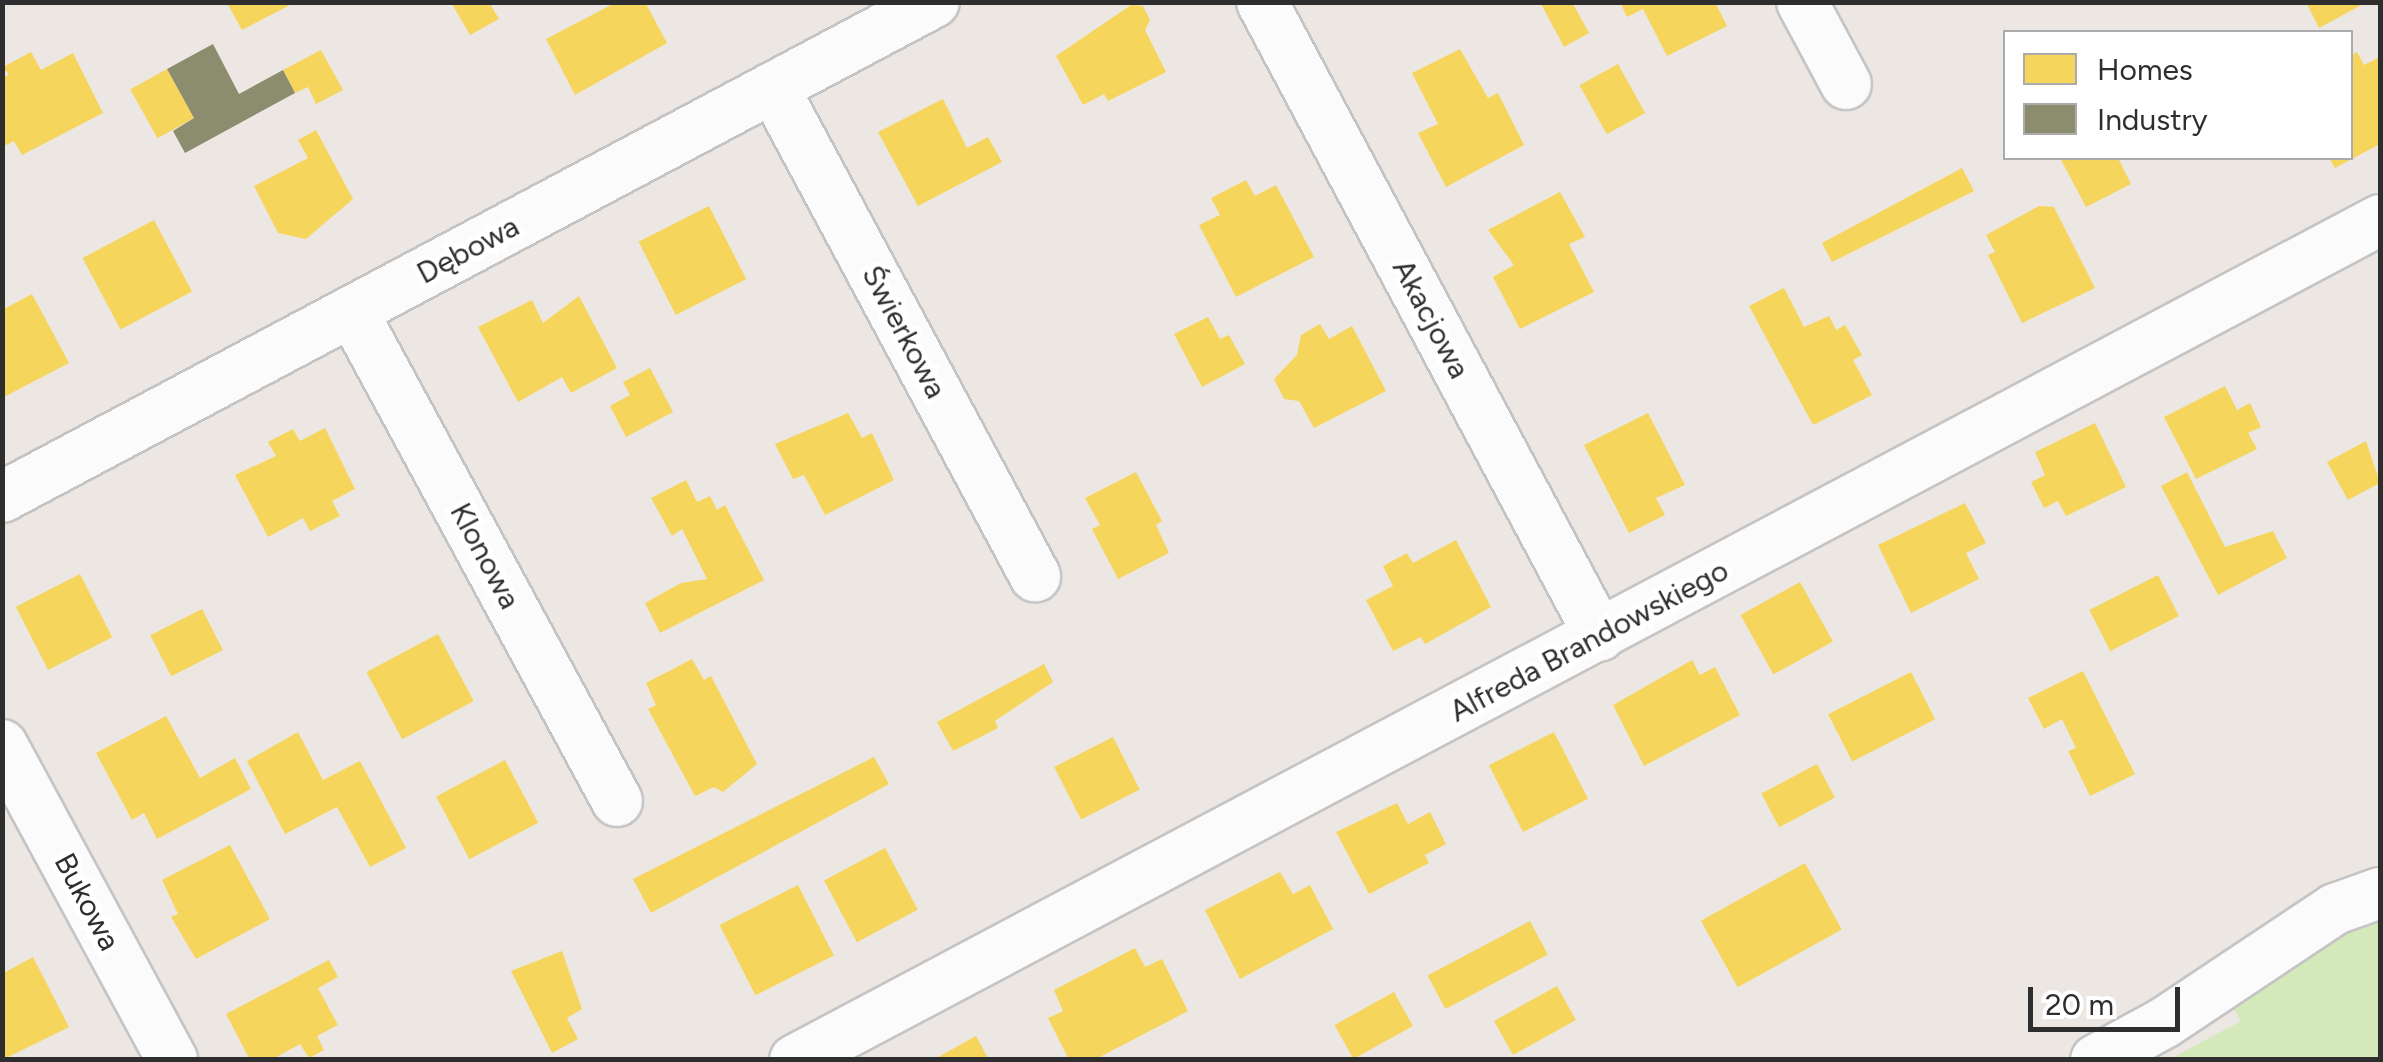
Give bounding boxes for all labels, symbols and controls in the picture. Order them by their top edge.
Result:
legend [2003,30,2353,160]
text: Homes [2097,51,2193,88]
text: Industry [2097,101,2207,138]
street label: Dębowa [411,208,525,292]
street label: Akacjowa [1385,253,1477,385]
street label: Świerkowa [854,259,954,405]
street label: Klonowa [442,497,528,615]
street label: Alfreda Brandowskiego [1444,552,1734,730]
street label: Bukowa [47,847,127,957]
scale bar [2033,967,2186,1029]
text: 20 m [2045,986,2114,1023]

